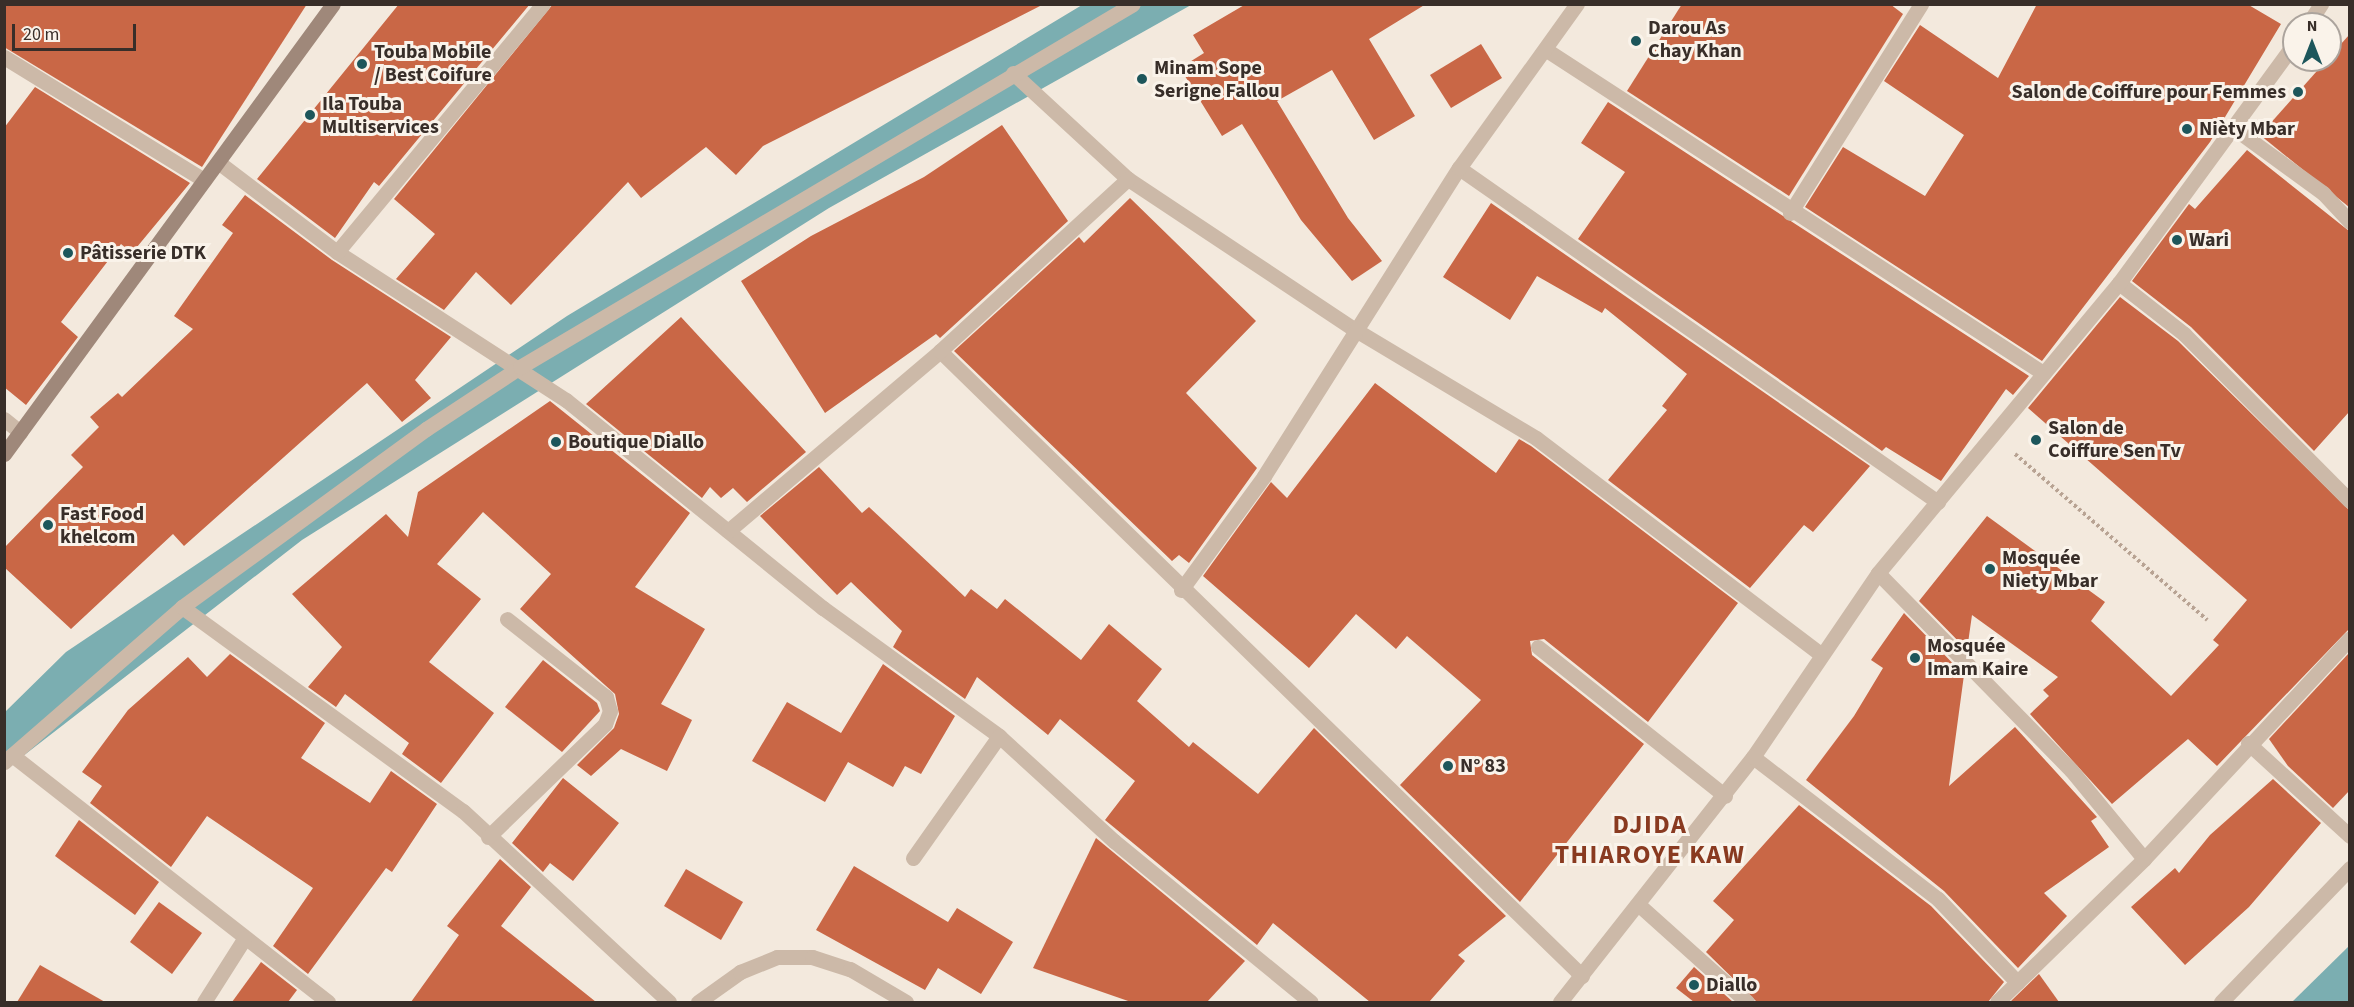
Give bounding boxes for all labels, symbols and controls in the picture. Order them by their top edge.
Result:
scale bar [15,12,140,50]
north arrow [2282,12,2342,72]
text: N [2307,15,2317,37]
place label: Darou As Chay Khan [1648,17,1742,64]
text: 20 m [23,22,59,47]
marker: Darou As Chay Khan [1629,34,1643,48]
place label: Touba Mobile / Best Coifure [374,40,492,87]
place label: Minam Sope Serigne Fallou [1154,56,1280,103]
marker: Touba Mobile / Best Coifure [355,57,369,71]
marker: Minam Sope Serigne Fallou [1135,72,1149,86]
place label: Salon de Coiffure pour Femmes [2012,80,2286,104]
marker: Salon de Coiffure pour Femmes [2291,85,2305,99]
place label: Ila Touba Multiservices [322,92,439,139]
marker: Ila Touba Multiservices [303,108,317,122]
place label: Nièty Mbar [2199,117,2295,141]
marker: Nièty Mbar [2180,122,2194,136]
place label: Wari [2189,228,2229,252]
marker: Wari [2170,233,2184,247]
place label: Pâtisserie DTK [80,241,206,265]
marker: Pâtisserie DTK [61,246,75,260]
place label: Salon de Coiffure Sen Tv [2048,416,2181,463]
place label: Boutique Diallo [568,430,704,454]
marker: Salon de Coiffure Sen Tv [2029,433,2043,447]
marker: Boutique Diallo [549,435,563,449]
place label: Fast Food khelcom [60,502,144,549]
marker: Fast Food khelcom [41,518,55,532]
place label: Mosquée Niety Mbar [2002,546,2098,593]
marker: Mosquée Niety Mbar [1983,562,1997,576]
place label: Mosquée Imam Kaire [1927,634,2028,681]
marker: Mosquée Imam Kaire [1908,651,1922,665]
place label: N° 83 [1460,754,1506,778]
marker: N° 83 [1441,759,1455,773]
district label: DJIDA THIAROYE KAW [1555,809,1745,870]
place label: Diallo [1706,973,1757,997]
marker: Diallo [1687,978,1701,992]

